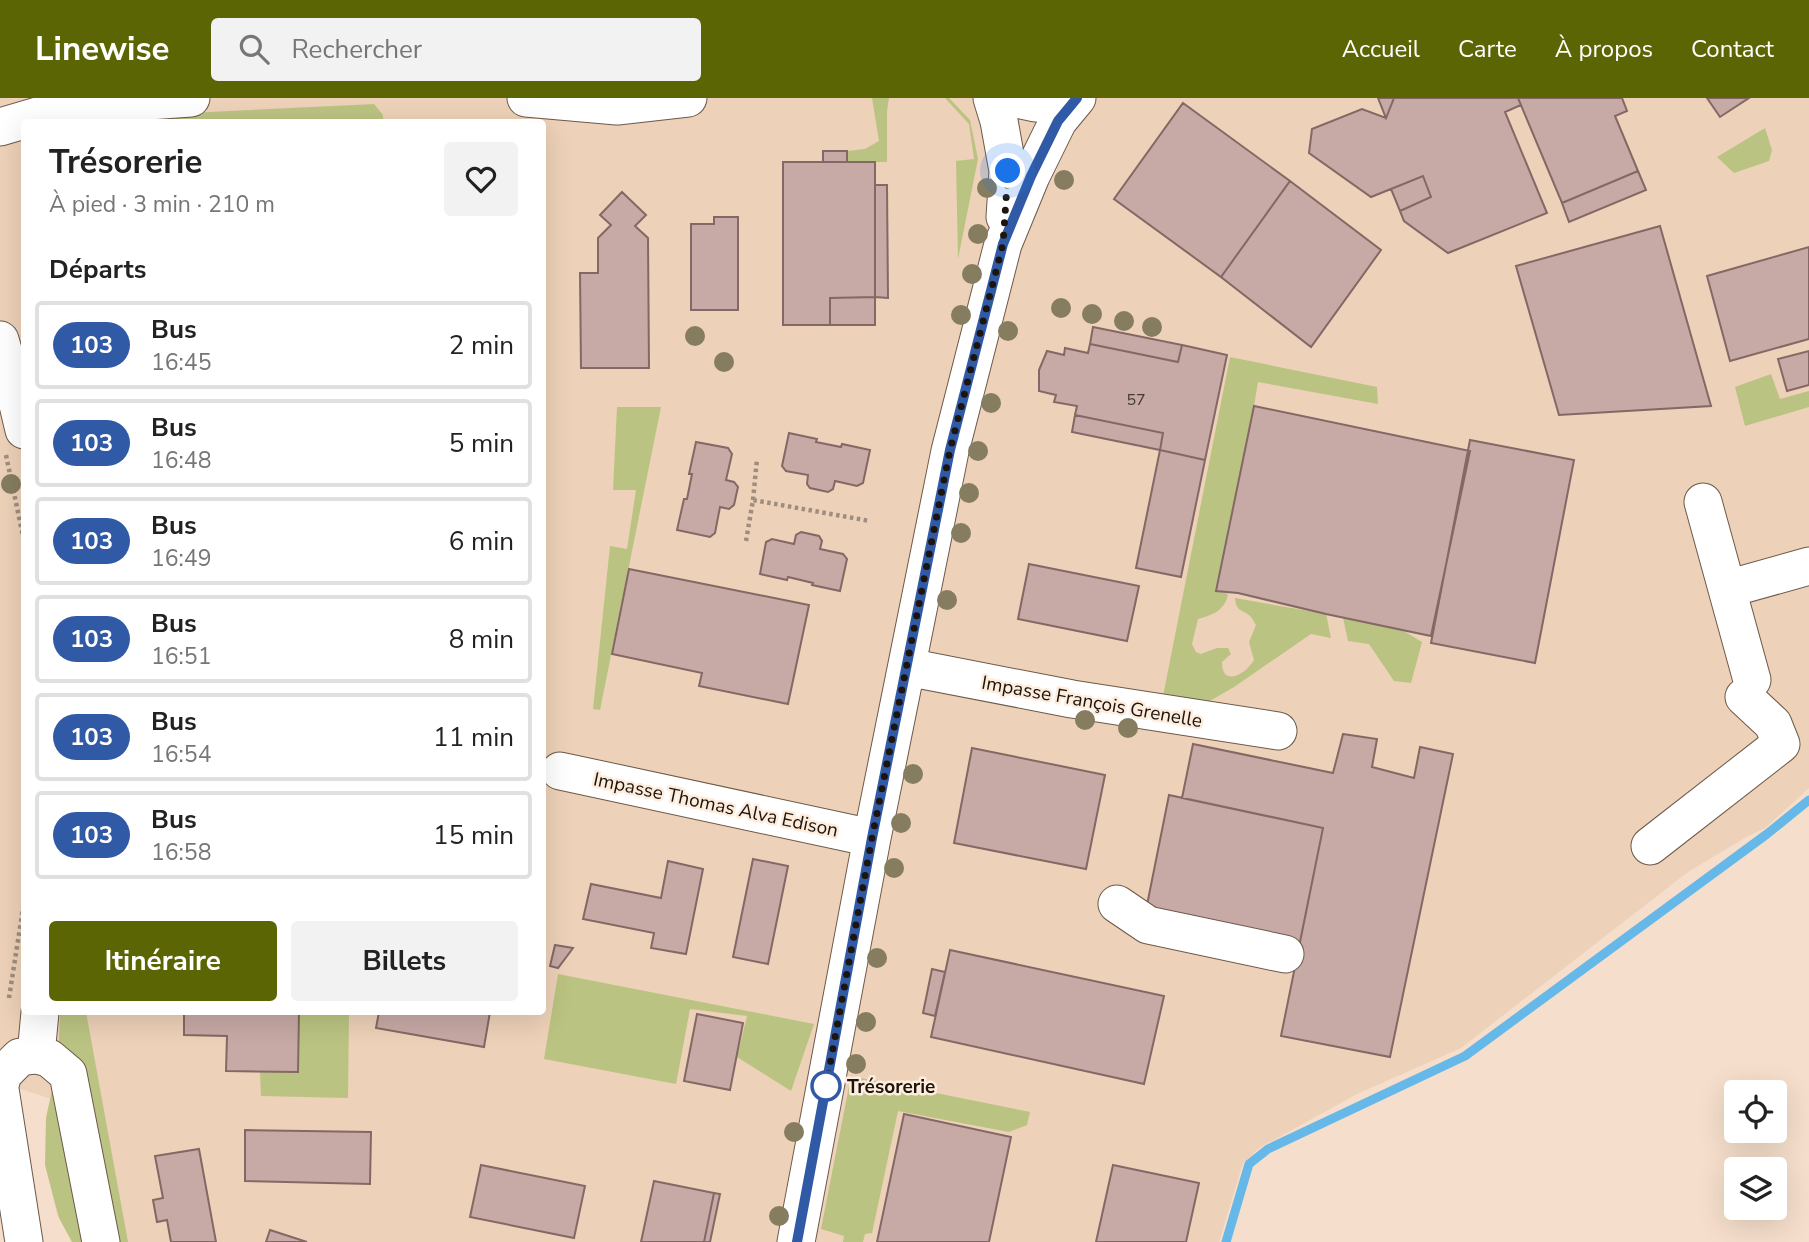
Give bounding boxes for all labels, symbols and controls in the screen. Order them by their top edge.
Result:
search box [211,18,701,81]
text: Linewise [35,27,169,72]
icon: search [235,30,273,68]
text: Rechercher [291,32,422,67]
text: Accueil [1342,33,1420,65]
text: Carte [1458,33,1517,65]
text: À propos [1555,33,1653,65]
text: Contact [1691,33,1774,65]
text: Trésorerie [49,140,202,185]
button: heart [444,142,518,216]
your location [990,153,1025,188]
text: À pied · 3 min · 210 m [49,189,275,220]
text: Départs [49,252,146,287]
text: Bus [151,312,197,347]
text: 2 min [449,328,514,363]
text: 103 [70,329,113,361]
text: 16:45 [151,347,211,378]
house number: 57 [1126,389,1146,411]
text: Bus [151,410,197,445]
text: 5 min [449,426,514,461]
text: 103 [70,427,113,459]
text: 16:48 [151,445,211,476]
text: Bus [151,508,197,543]
text: 6 min [449,524,514,559]
text: 103 [70,525,113,557]
text: 16:49 [151,543,211,574]
text: Bus [151,606,197,641]
text: 8 min [449,622,514,657]
text: 103 [70,623,113,655]
text: 16:51 [151,641,211,672]
street label: Impasse François Grenelle [979,670,1204,734]
text: Bus [151,704,197,739]
text: 11 min [433,720,514,755]
text: 103 [70,721,113,753]
text: 16:54 [151,739,211,770]
street label: Impasse Thomas Alva Edison [591,766,841,844]
text: Bus [151,802,197,837]
text: 15 min [433,818,514,853]
text: 103 [70,819,113,851]
text: 16:58 [151,837,211,868]
button: Itinéraire [49,921,277,1001]
button: Billets [291,921,518,1001]
marker: Trésorerie [811,1071,841,1101]
place label: Trésorerie [847,1074,935,1100]
map controls [1724,1080,1787,1220]
button: locate [1724,1080,1787,1143]
button: layers [1724,1157,1787,1220]

